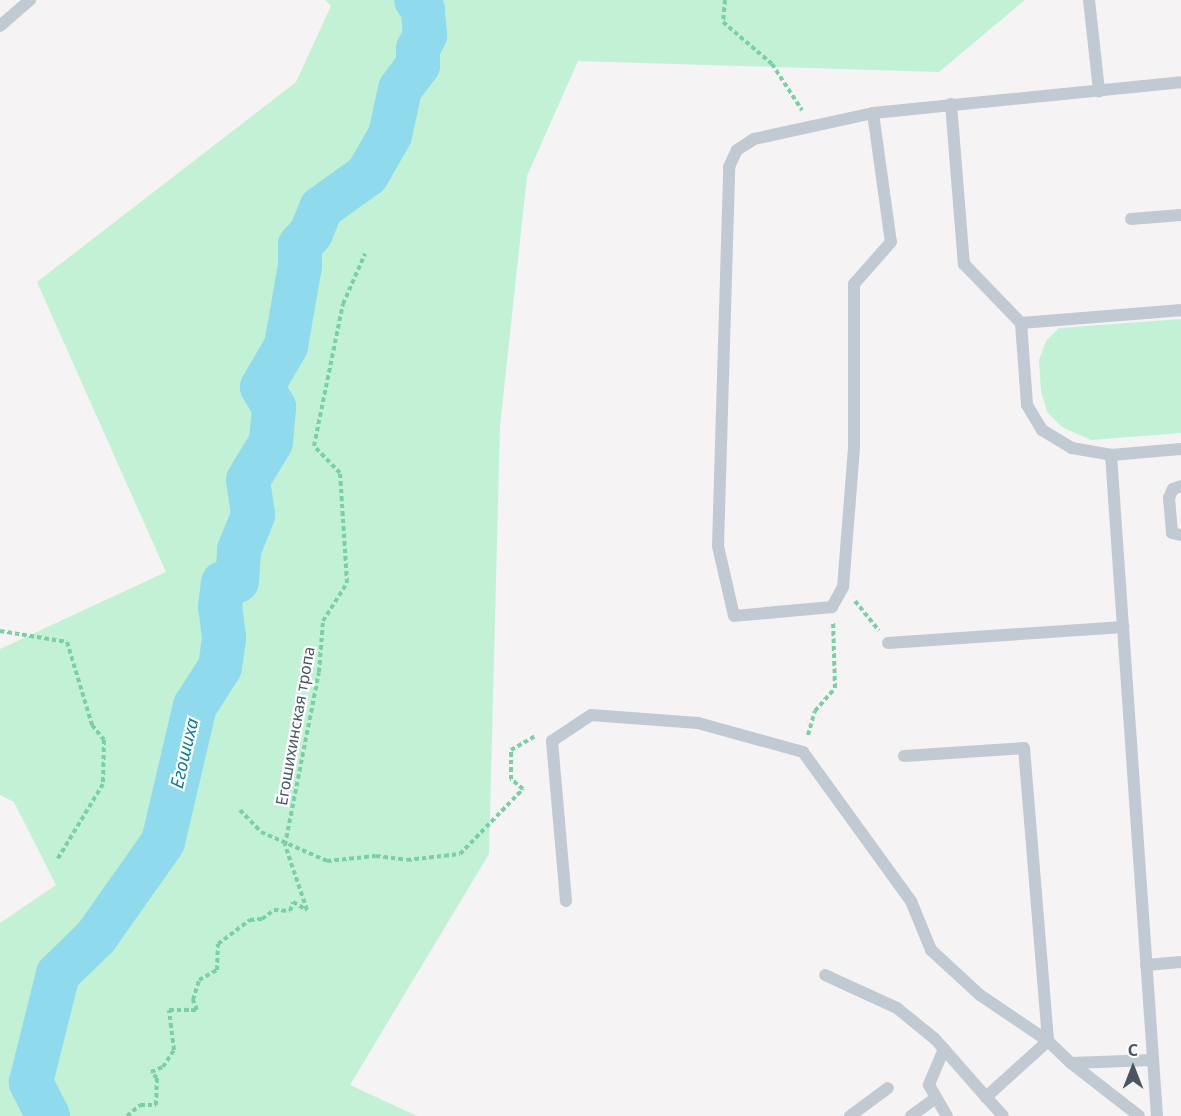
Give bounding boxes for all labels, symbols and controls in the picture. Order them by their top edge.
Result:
street label: Егошихинская тропа [272,645,318,807]
water label: Егошиха [165,716,203,790]
north arrow [1103,1038,1163,1098]
text: С [1128,1039,1138,1061]

